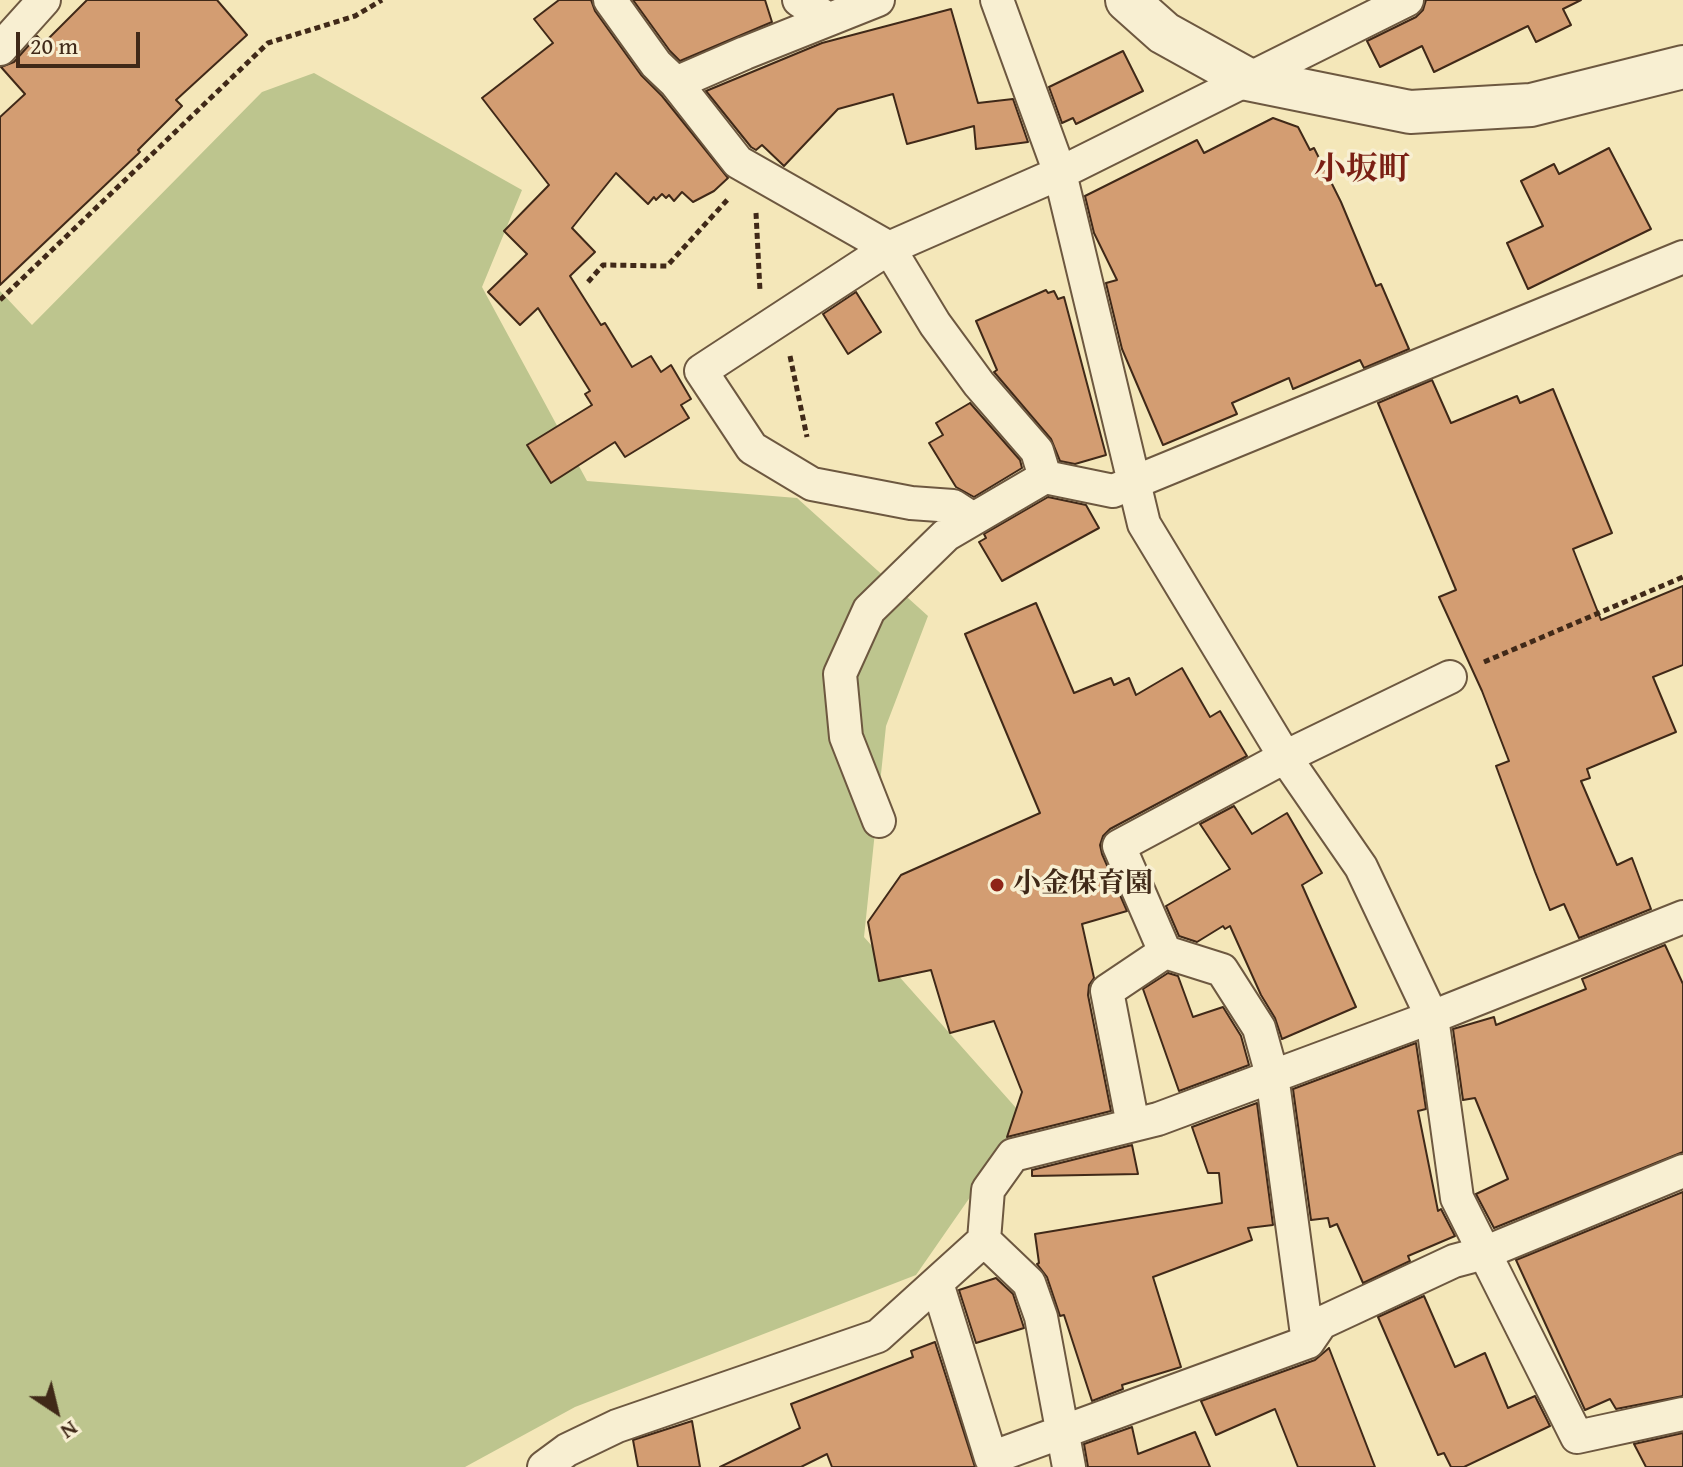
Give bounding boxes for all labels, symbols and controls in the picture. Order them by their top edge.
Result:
scale bar [20,16,144,66]
text: 20 m [30,28,78,63]
district label: 小坂町 [1314,152,1410,190]
place label: 小金保育園 [1013,868,1153,902]
marker: 小金保育園 [988,876,1006,894]
north arrow [16,1371,96,1451]
text: N [55,1413,85,1448]

